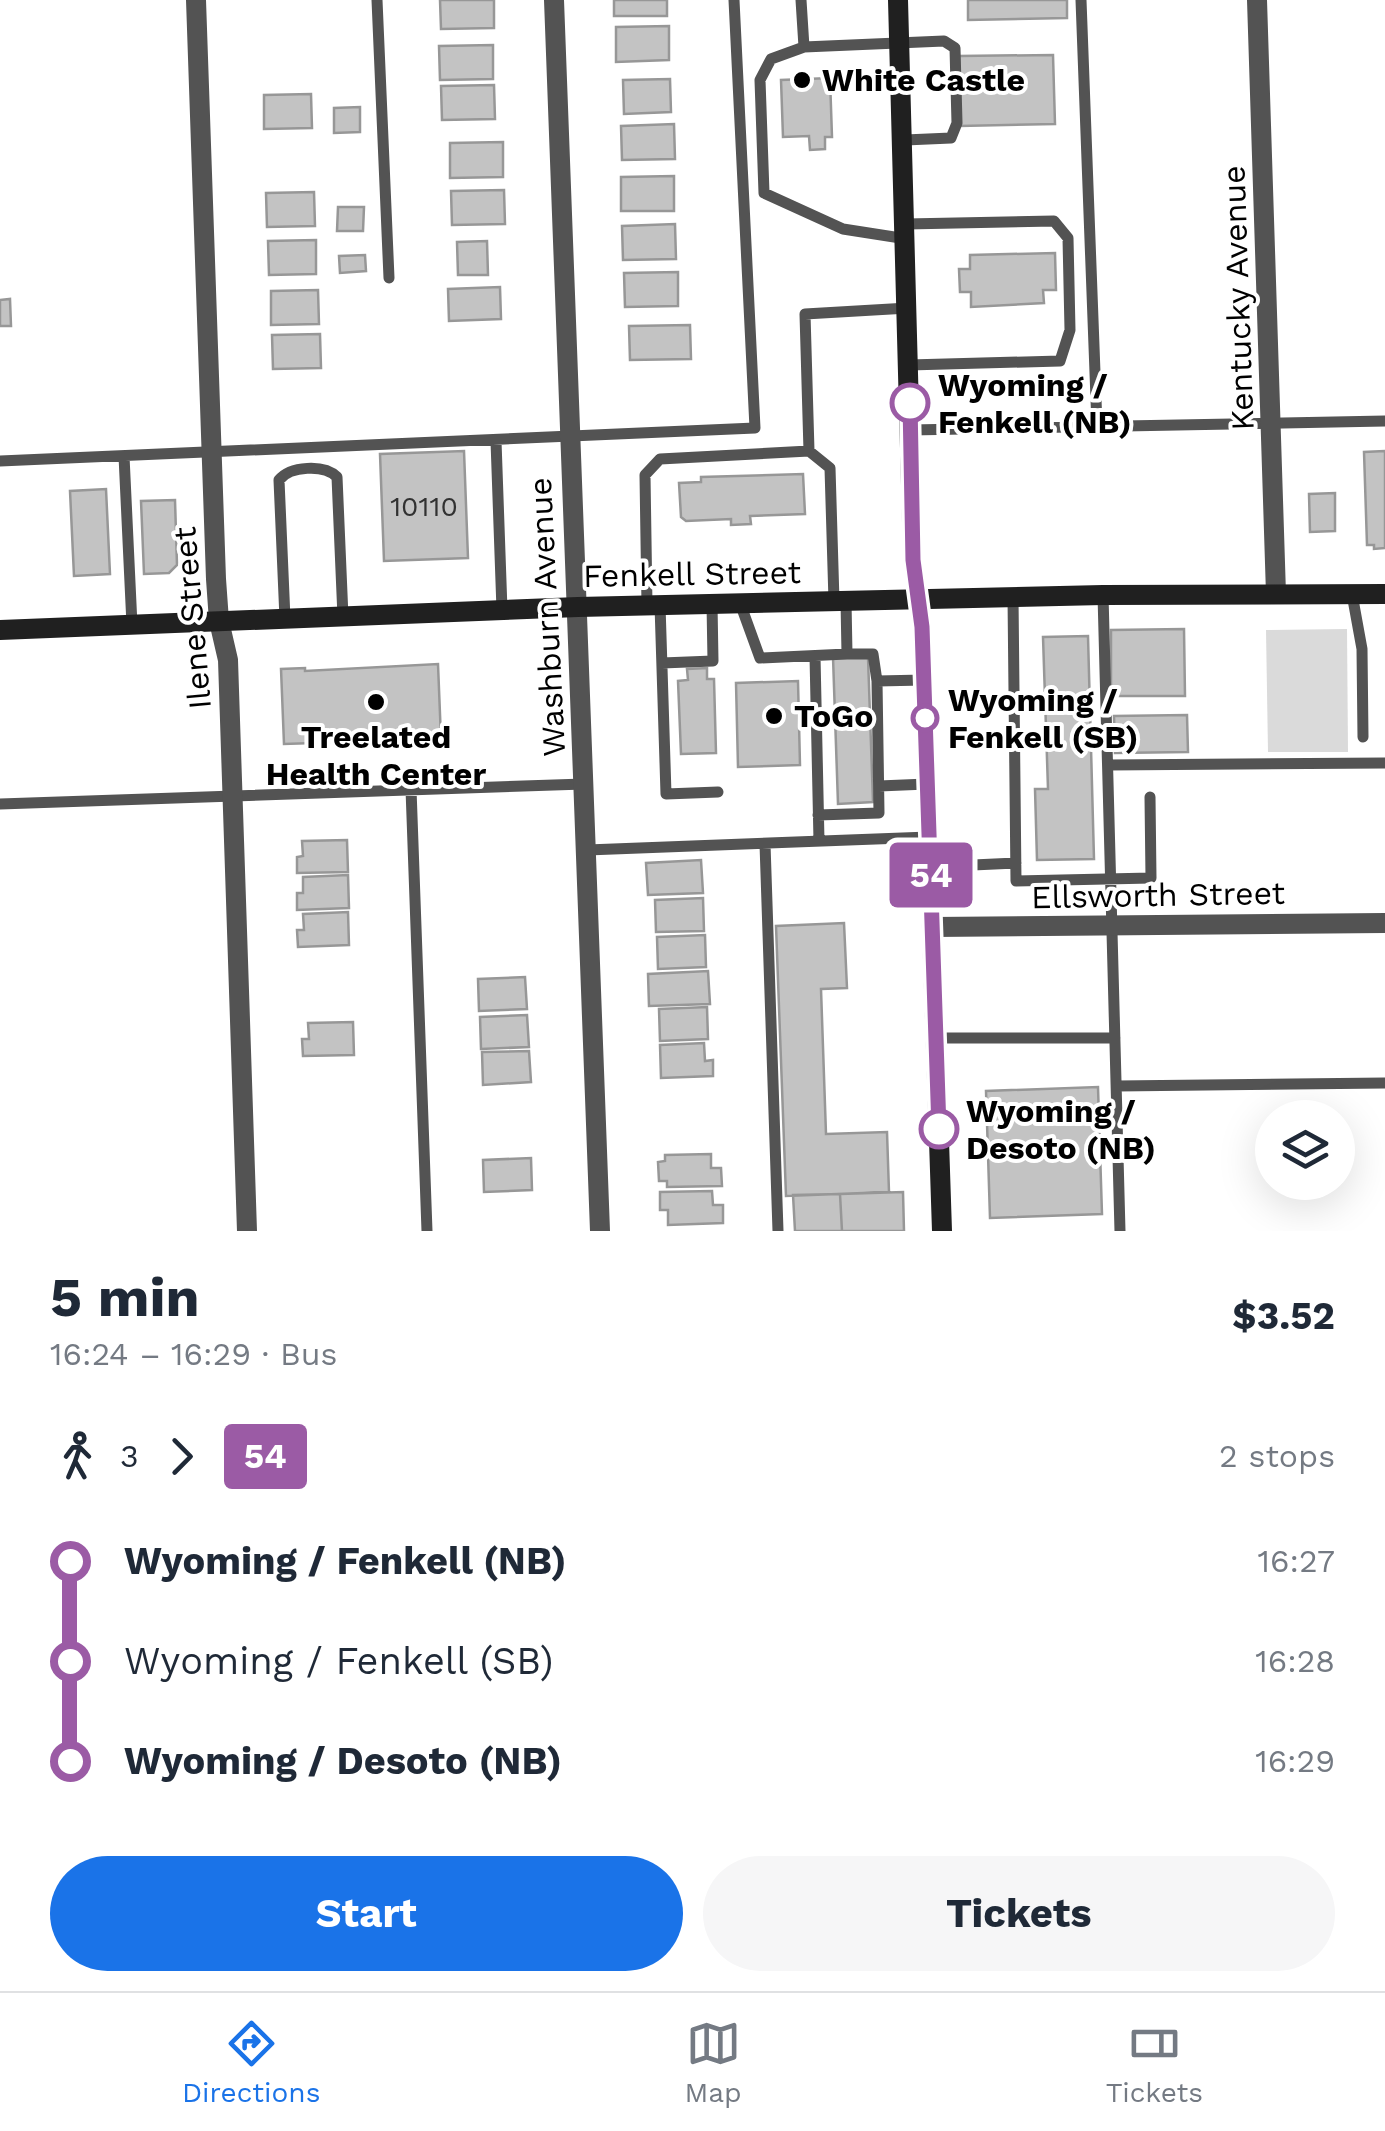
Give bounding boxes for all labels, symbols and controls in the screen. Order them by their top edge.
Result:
place label: White Castle [822,61,1025,99]
marker: White Castle [791,69,813,91]
street label: Kentucky Avenue [1214,165,1262,431]
place label: Wyoming / Fenkell (NB) [938,366,1132,441]
marker: Wyoming / Fenkell (NB) [891,384,929,422]
street label: Washburn Avenue [521,476,573,758]
house number: 10110 [390,490,458,523]
street label: Ilene Street [165,525,219,711]
street label: Fenkell Street [583,553,801,595]
place label: Wyoming / Fenkell (SB) [948,681,1138,756]
marker: Treelated Health Center [365,691,387,713]
place label: ToGo [794,697,873,735]
marker: ToGo [763,705,785,727]
marker: Wyoming / Fenkell (SB) [912,705,938,731]
place label: Treelated Health Center [266,718,486,793]
line badge: 54 [886,842,976,908]
text: 54 [909,854,953,896]
street label: Ellsworth Street [1031,874,1285,916]
place label: Wyoming / Desoto (NB) [966,1092,1156,1167]
map controls [1255,1100,1355,1200]
button: layers [1255,1100,1355,1200]
marker: Wyoming / Desoto (NB) [920,1110,958,1148]
text: 5 min [50,1265,200,1329]
text: $3.52 [1232,1294,1335,1338]
text: 16:24 – 16:29 · Bus [50,1335,337,1373]
icon: walk [50,1429,105,1484]
icon: forward [154,1429,209,1484]
text: 54 [244,1435,287,1477]
text: 3 [120,1437,139,1475]
text: 2 stops [1219,1437,1335,1475]
text: Wyoming / Fenkell (NB) [124,1539,566,1583]
text: 16:27 [1258,1542,1335,1580]
text: Wyoming / Fenkell (SB) [124,1639,553,1683]
text: 16:28 [1255,1642,1335,1680]
text: Wyoming / Desoto (NB) [124,1739,562,1783]
text: 16:29 [1255,1742,1335,1780]
button: Start [50,1856,683,1971]
button: Tickets [703,1856,1335,1971]
tab: Directions [182,2016,320,2109]
tab: Map [685,2016,742,2109]
tab: Tickets [1106,2016,1203,2109]

